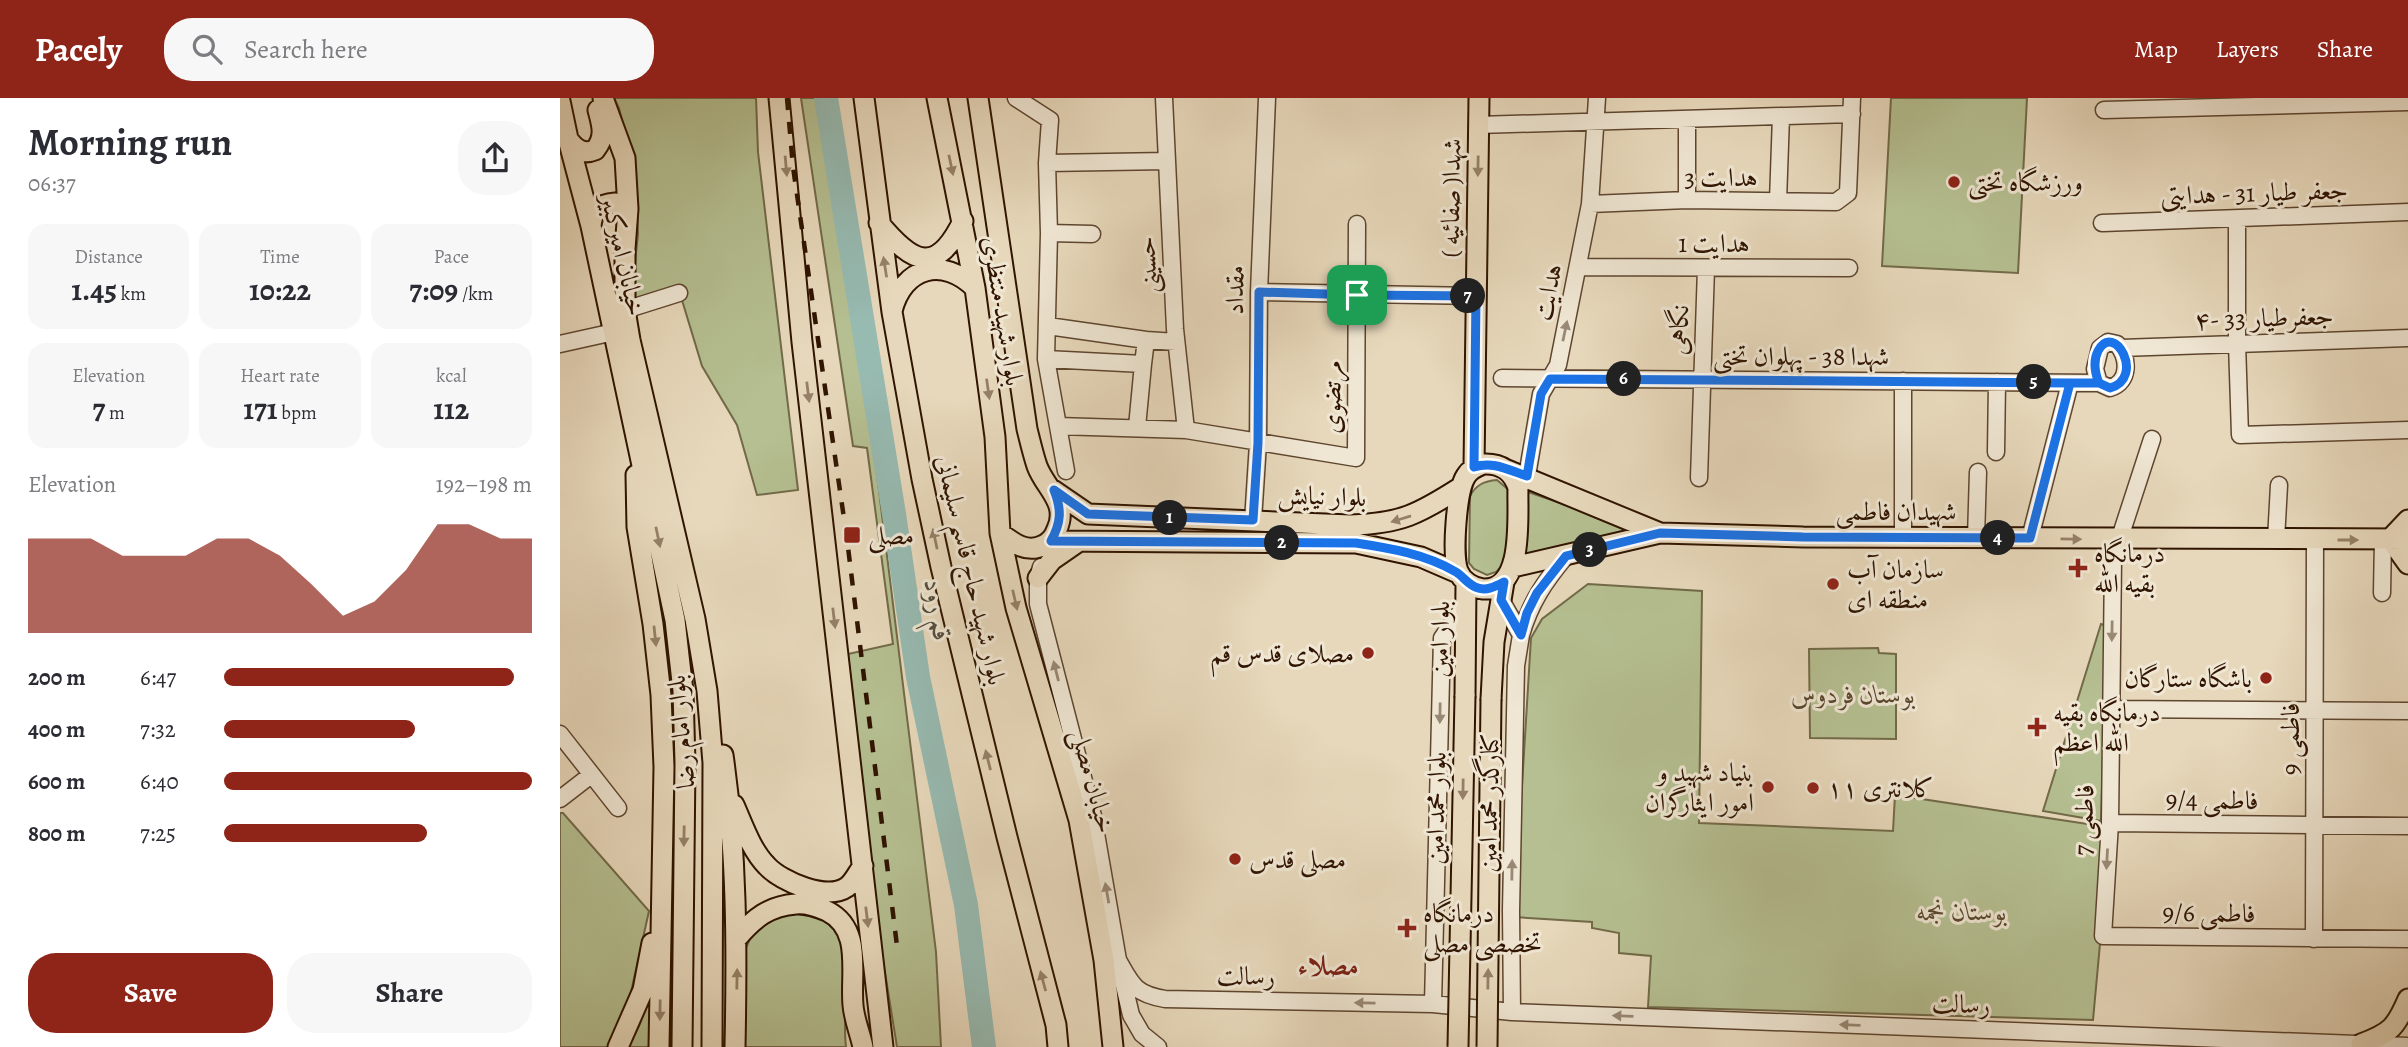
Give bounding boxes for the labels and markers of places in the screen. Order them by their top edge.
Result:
place label: ورزشگاه تختی [1968,165,2083,201]
marker: ورزشگاه تختی [1946,174,1962,190]
pin [1327,265,1387,325]
pin: 7 [1450,278,1486,314]
pin: 6 [1606,362,1642,396]
pin: 5 [2016,364,2052,400]
pin: 1 [1152,500,1188,536]
place label: مصلی [868,518,914,554]
pin: 4 [1980,520,2016,556]
marker: مصلی [842,525,862,545]
pin: 2 [1264,526,1300,560]
pin: 3 [1572,532,1608,568]
place label: درمانگاه بقیه الله [2094,536,2165,601]
place label: سازمان آب منطقه ای [1847,552,1944,617]
marker: درمانگاه بقیه الله [2068,558,2088,578]
marker: سازمان آب منطقه ای [1825,576,1841,592]
place label: مصلای قدس قم [1210,636,1354,678]
marker: مصلای قدس قم [1360,645,1376,661]
place label: باشگاه ستارگان [2124,661,2252,696]
marker: باشگاه ستارگان [2258,670,2274,686]
place label: درمانگاه بقیه الله اعظم [2053,695,2160,767]
marker: درمانگاه بقیه الله اعظم [2027,717,2047,737]
place label: بنیاد شهید و امور ایثارگران [1645,755,1754,820]
place label: کلانتری ۱۱ [1827,771,1934,806]
marker: بنیاد شهید و امور ایثارگران [1760,779,1776,795]
marker: کلانتری ۱۱ [1805,780,1821,796]
place label: مصلی قدس [1249,842,1346,878]
marker: مصلی قدس [1227,851,1243,867]
place label: درمانگاه تخصصی مصلی [1423,896,1542,962]
marker: درمانگاه تخصصی مصلی [1397,918,1417,938]

